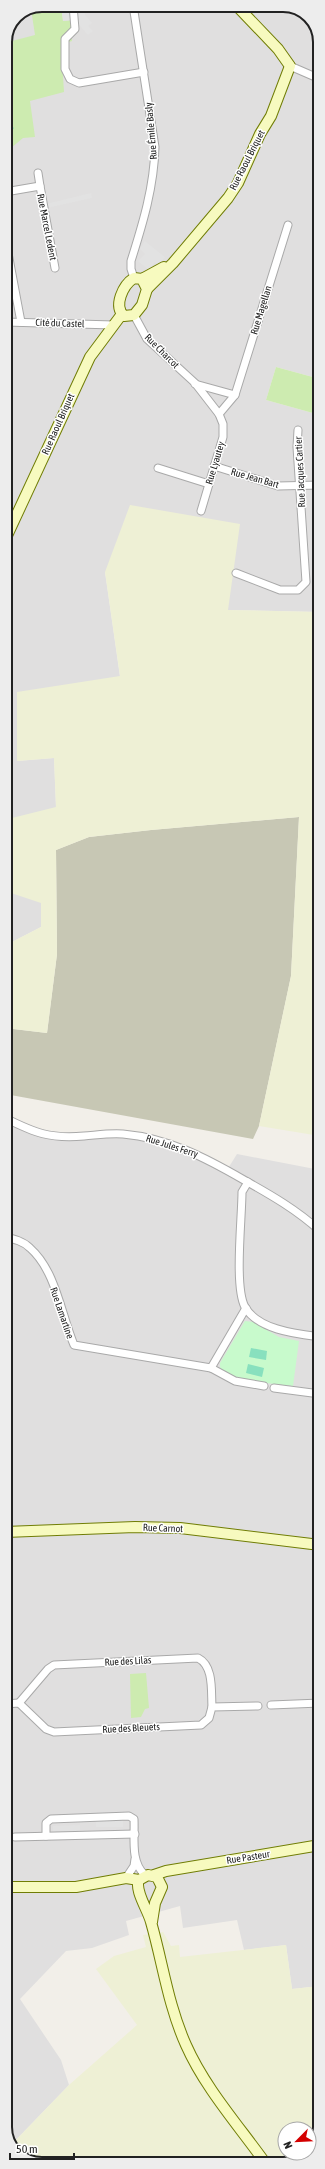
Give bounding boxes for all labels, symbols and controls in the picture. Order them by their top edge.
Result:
street label: Rue Émile Basly [143,102,159,160]
street label: Rue Raoul Briquet [227,128,267,192]
street label: Rue Marcel Ledent [35,193,59,261]
street label: Rue Magellan [248,284,274,336]
street label: Cité du Castel [35,317,85,329]
street label: Rue Charcot [143,332,182,371]
street label: Rue Raoul Briquet [40,392,76,456]
street label: Rue Jacques Cartier [293,435,307,508]
street label: Rue Lyautey [203,440,227,486]
street label: Rue Jean Bart [230,466,280,490]
street label: Rue Jules Ferry [145,1132,199,1160]
street label: Rue Lamartine [48,1286,76,1341]
street label: Rue Carnot [143,1522,183,1534]
street label: Rue des Lilas [104,1654,152,1668]
street label: Rue des Bleuets [102,1721,160,1735]
street label: Rue Pasteur [226,1848,271,1866]
north arrow [277,2121,317,2161]
scale bar [10,2135,74,2161]
text: N [281,2140,295,2150]
text: 50 m [16,2142,38,2156]

